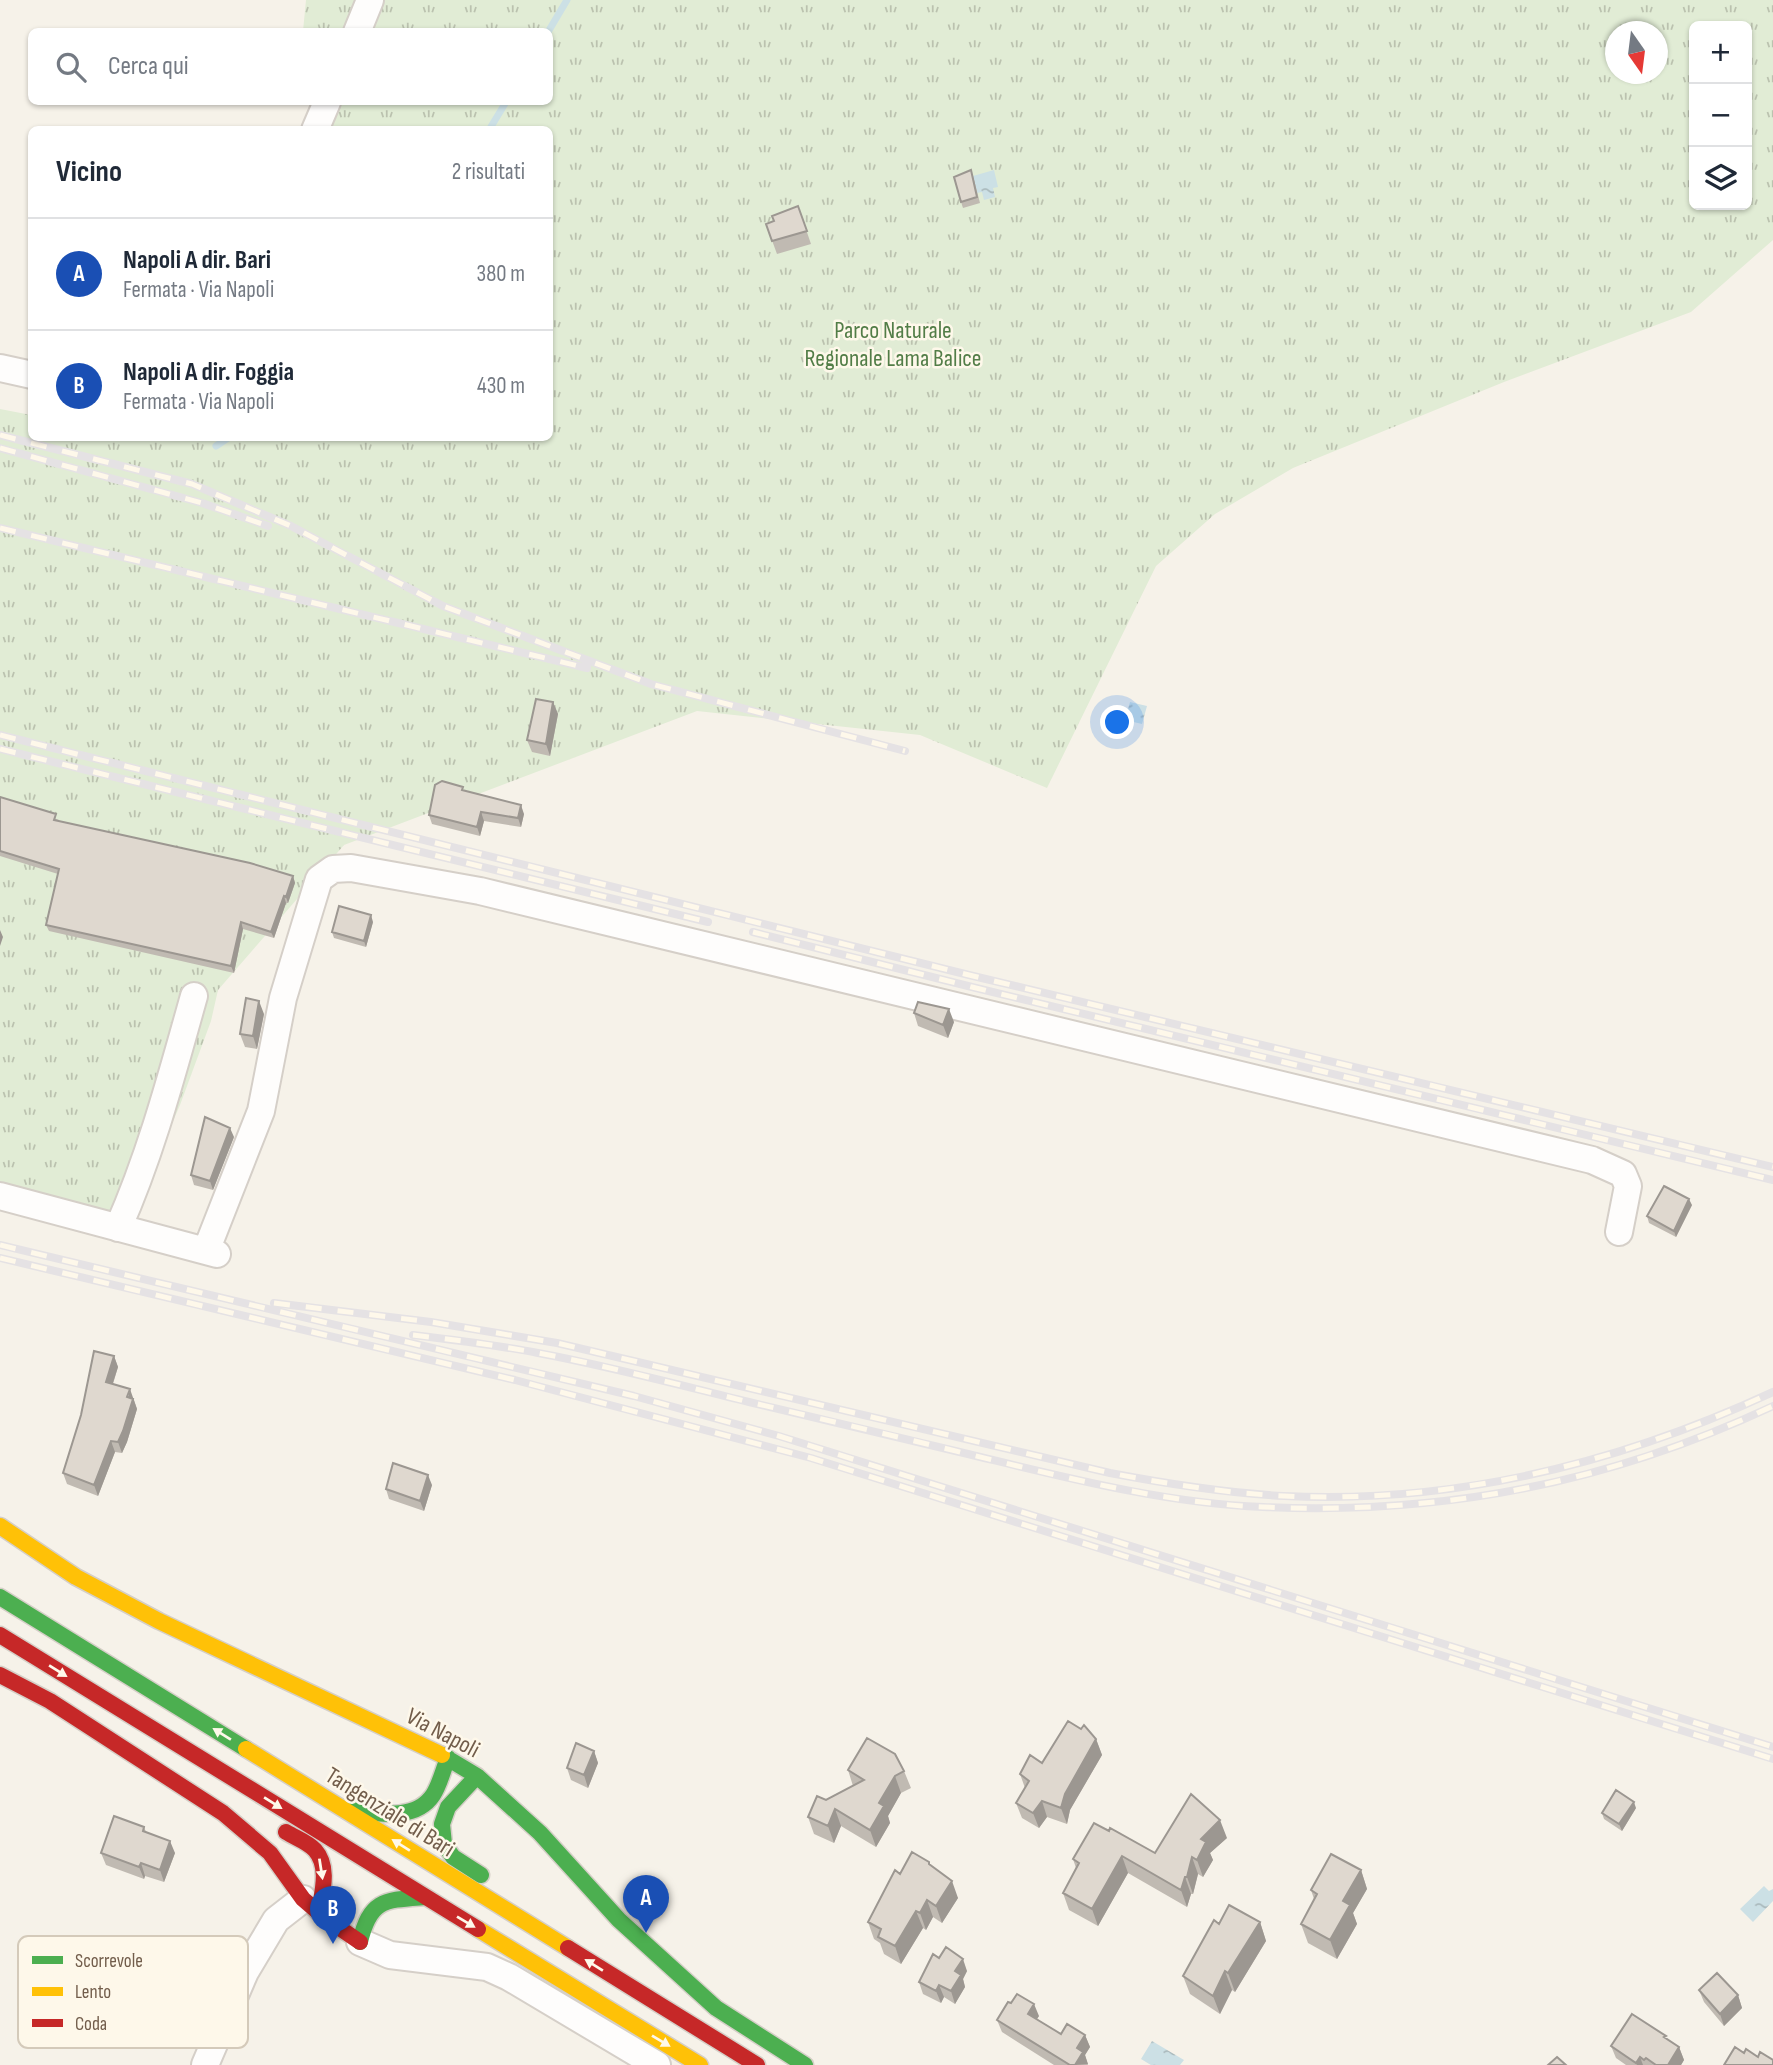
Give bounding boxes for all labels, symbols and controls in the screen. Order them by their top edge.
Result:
north arrow [1605,21,1668,84]
map controls [1689,21,1752,210]
button: + [1689,21,1752,84]
search box [28,28,553,105]
icon: search [52,48,90,86]
text: Cerca qui [108,51,189,82]
button: − [1689,84,1752,147]
button: layers [1689,147,1752,210]
text: Vicino [56,154,122,190]
text: 2 risultati [452,158,525,186]
text: Napoli A dir. Bari [123,245,271,276]
text: A [74,260,84,288]
text: 380 m [477,260,525,288]
text: Fermata · Via Napoli [123,276,274,304]
park label: Parco Naturale Regionale Lama Balice [804,316,982,373]
text: Napoli A dir. Foggia [123,357,294,388]
text: B [74,372,84,400]
text: 430 m [477,372,525,400]
text: Fermata · Via Napoli [123,388,274,416]
your location [1100,705,1134,739]
one-way arrow [49,1664,68,1677]
street label: Via Napoli [401,1702,485,1764]
one-way arrow [213,1728,232,1741]
street label: Tangenziale di Bari [320,1761,460,1863]
one-way arrow [263,1796,282,1809]
one-way arrow [391,1839,411,1852]
one-way arrow [316,1859,327,1881]
pin: A [623,1875,669,1933]
pin: B [310,1886,356,1944]
one-way arrow [457,1916,476,1929]
legend [18,1936,248,2048]
text: Scorrevole [75,1950,143,1973]
one-way arrow [585,1959,604,1972]
text: Lento [75,1981,111,2004]
text: Coda [75,2013,107,2036]
one-way arrow [651,2034,670,2047]

